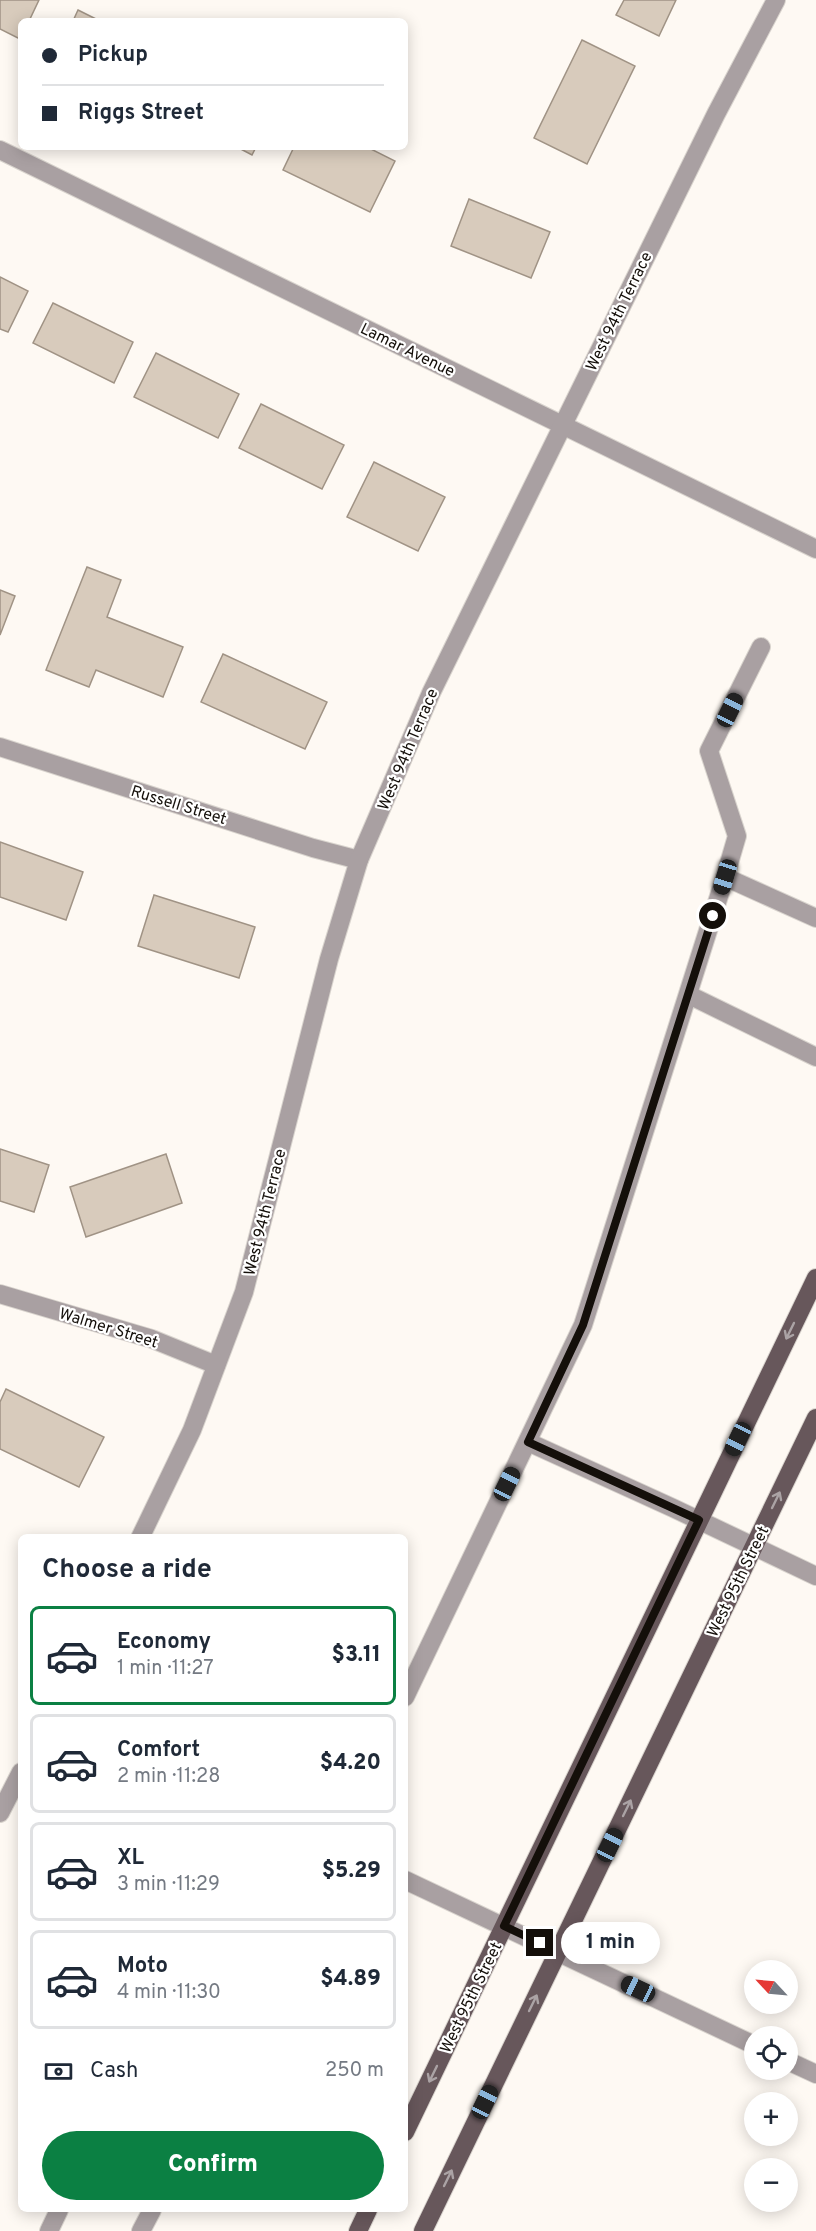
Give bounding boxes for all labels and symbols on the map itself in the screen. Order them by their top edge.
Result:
street label: West 94th Terrace [582,249,657,375]
street label: Lamar Avenue [357,319,458,382]
street label: West 94th Terrace [374,686,443,814]
car [714,690,746,730]
street label: Russell Street [128,782,229,830]
car [711,857,739,897]
route start [699,902,726,929]
street label: West 94th Terrace [240,1147,291,1278]
street label: Walmer Street [57,1304,160,1353]
one-way arrow [784,1321,796,1339]
car [722,1419,754,1459]
car [491,1464,523,1504]
one-way arrow [771,1492,783,1510]
street label: West 95th Street [703,1523,774,1641]
one-way arrow [622,1800,634,1818]
car [594,1825,626,1865]
callout: 1 min [561,1922,660,1964]
route end [526,1929,553,1956]
street label: West 95th Street [436,1939,507,2057]
north arrow [744,1960,798,2014]
car [618,1973,658,2005]
one-way arrow [528,1994,540,2012]
one-way arrow [426,2065,438,2083]
car [469,2082,501,2122]
one-way arrow [443,2170,455,2188]

